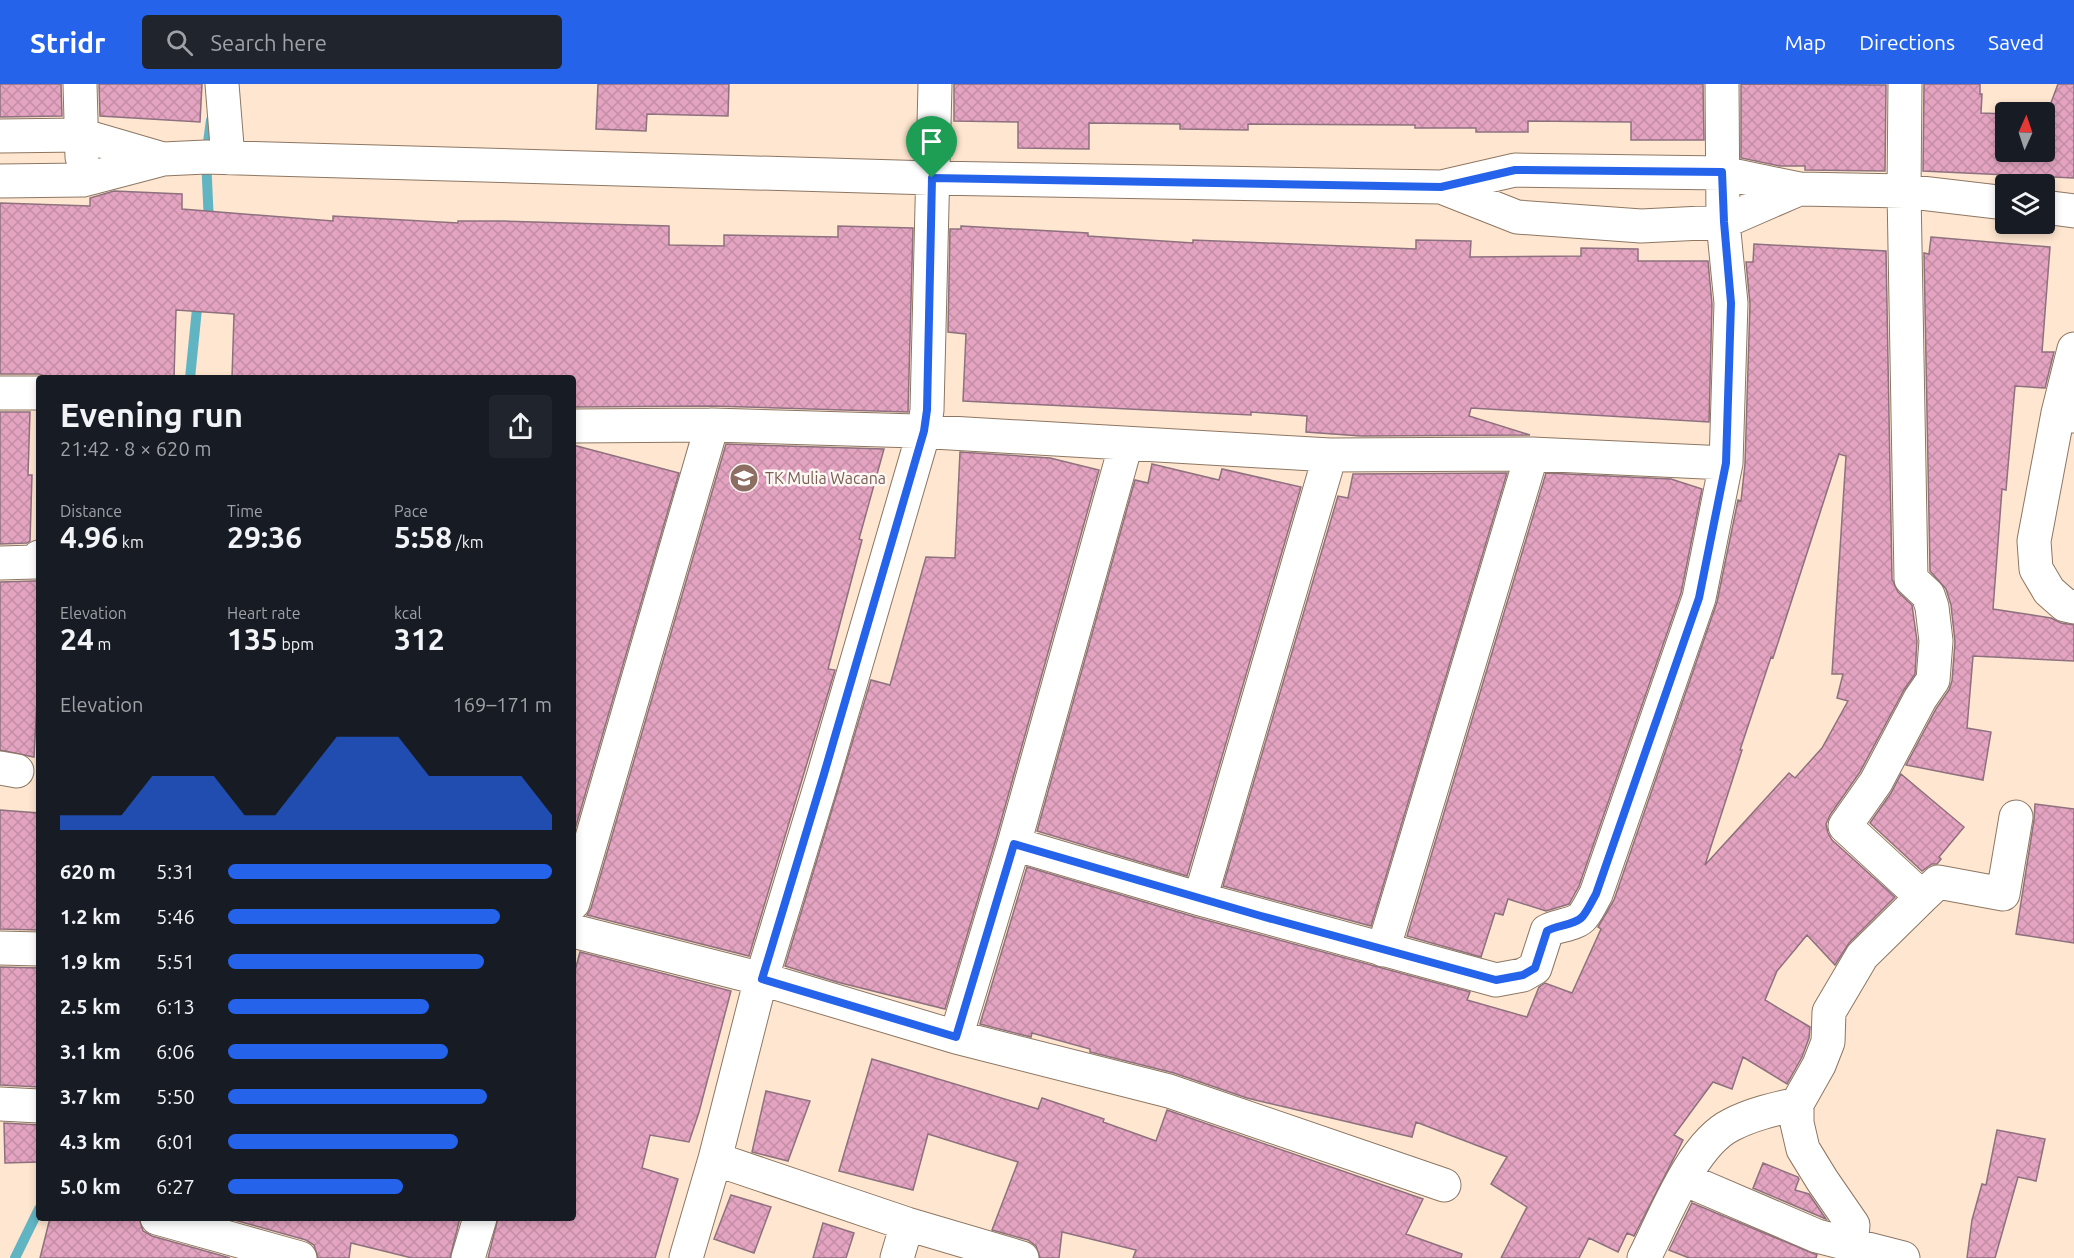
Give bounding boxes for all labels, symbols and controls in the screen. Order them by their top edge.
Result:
search box [142,15,562,69]
icon: search [163,26,196,59]
text: Stridr [30,27,106,58]
text: Search here [211,30,327,55]
text: Map [1785,30,1826,54]
text: Directions [1859,30,1955,54]
text: Saved [1988,30,2044,54]
north arrow [1995,102,2055,162]
map controls [1995,102,2055,234]
pin [906,116,957,178]
icon: arrive [915,125,948,158]
button: layers [1995,174,2055,234]
button: share [489,395,552,458]
text: Evening run [60,396,243,433]
text: 21:42 · 8 × 620 m [60,437,212,460]
school or university icon: TK Mulia Wacana [728,462,760,494]
place label: TK Mulia Wacana [765,469,886,487]
text: Distance [60,502,122,520]
text: Time [227,502,263,520]
text: Pace [394,502,428,520]
text: 4.96 [60,520,118,554]
text: 29:36 [227,520,302,554]
text: 5:58 [394,520,452,554]
text: km [118,533,144,551]
text: /km [452,533,484,551]
text: Elevation [60,604,127,622]
text: Heart rate [227,604,301,622]
text: kcal [394,604,422,622]
text: 24 [60,622,94,656]
text: 135 [227,622,278,656]
text: 312 [394,622,445,656]
text: m [94,635,111,653]
text: bpm [278,635,314,653]
text: Elevation [60,693,143,716]
text: 169–171 m [453,693,552,716]
text: 620 m [60,860,116,883]
text: 5:31 [156,860,195,883]
text: 1.2 km [60,905,121,928]
text: 5:46 [156,905,195,928]
text: 1.9 km [60,950,121,973]
text: 5:51 [156,950,195,973]
text: 2.5 km [60,995,121,1018]
text: 6:13 [156,995,195,1018]
text: 3.1 km [60,1040,121,1063]
text: 6:06 [156,1040,195,1063]
text: 3.7 km [60,1085,121,1108]
text: 5:50 [156,1085,195,1108]
text: 4.3 km [60,1130,121,1153]
text: 6:01 [156,1130,195,1153]
text: 5.0 km [60,1175,121,1198]
text: 6:27 [156,1175,195,1198]

